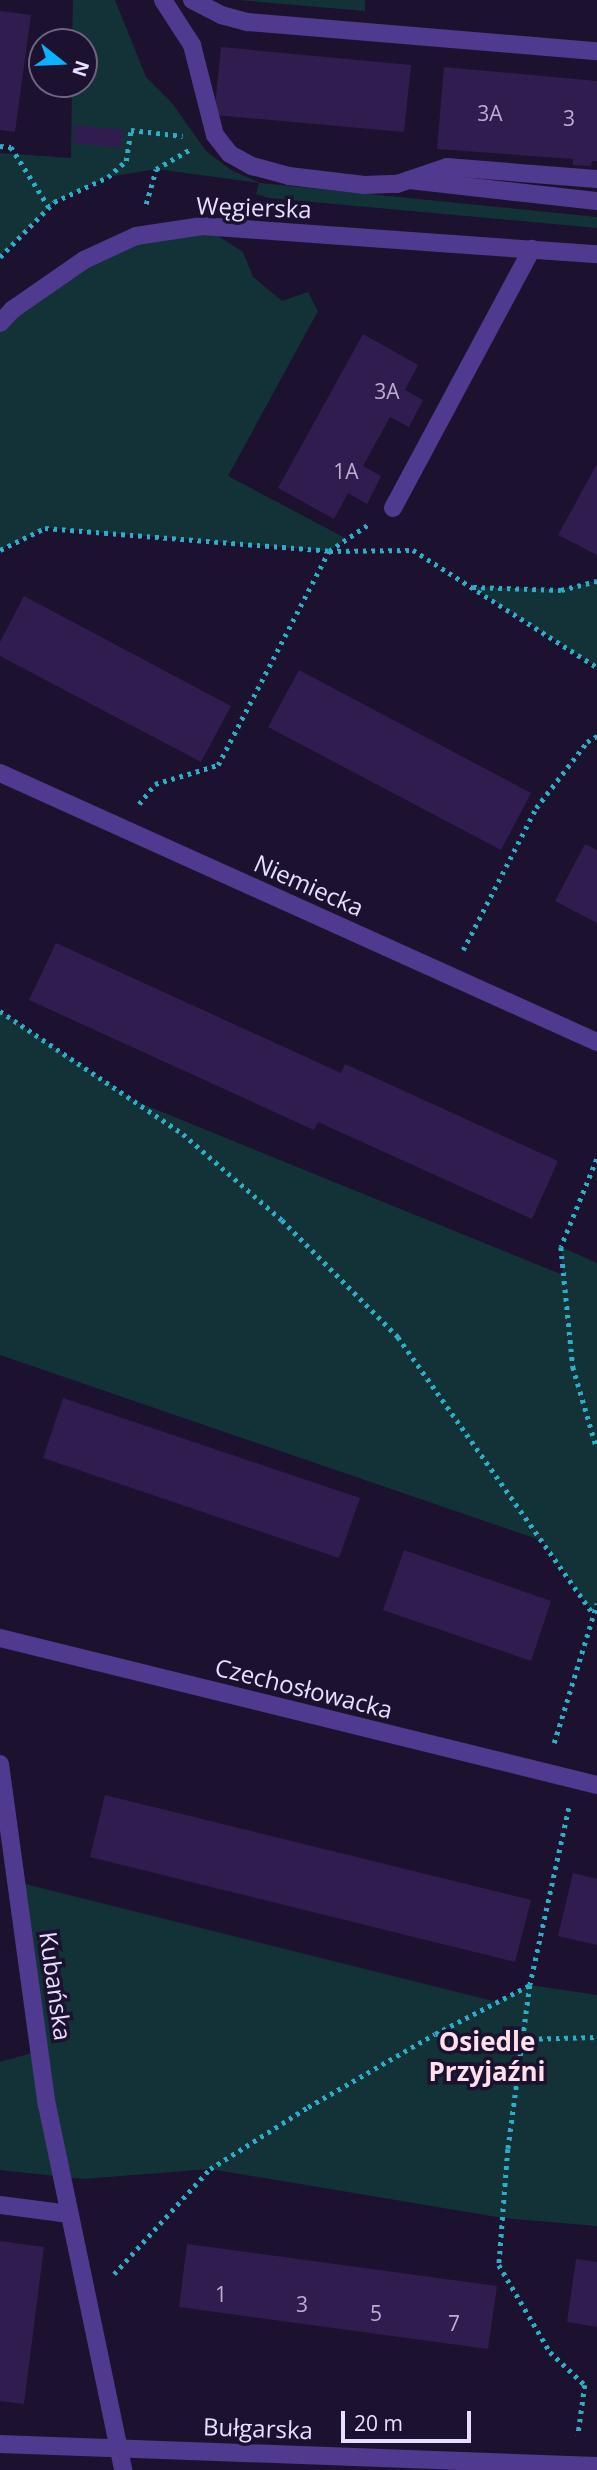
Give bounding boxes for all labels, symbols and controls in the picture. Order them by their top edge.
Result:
north arrow [28,28,98,98]
text: N [66,57,96,80]
house number: 3A [477,100,503,126]
house number: 3 [563,105,575,131]
street label: Węgierska [196,191,312,223]
house number: 3A [374,378,400,404]
house number: 1A [333,458,359,484]
street label: Niemiecka [250,848,368,922]
street label: Czechosłowacka [212,1652,396,1724]
street label: Kubańska [34,1930,78,2042]
district label: Osiedle Przyjaźni [429,2026,545,2088]
house number: 1 [215,2281,227,2307]
house number: 3 [296,2291,308,2317]
house number: 5 [370,2300,382,2326]
house number: 7 [448,2310,460,2336]
scale bar [345,2396,475,2440]
text: 20 m [354,2409,403,2437]
street label: Bułgarska [203,2412,313,2444]

